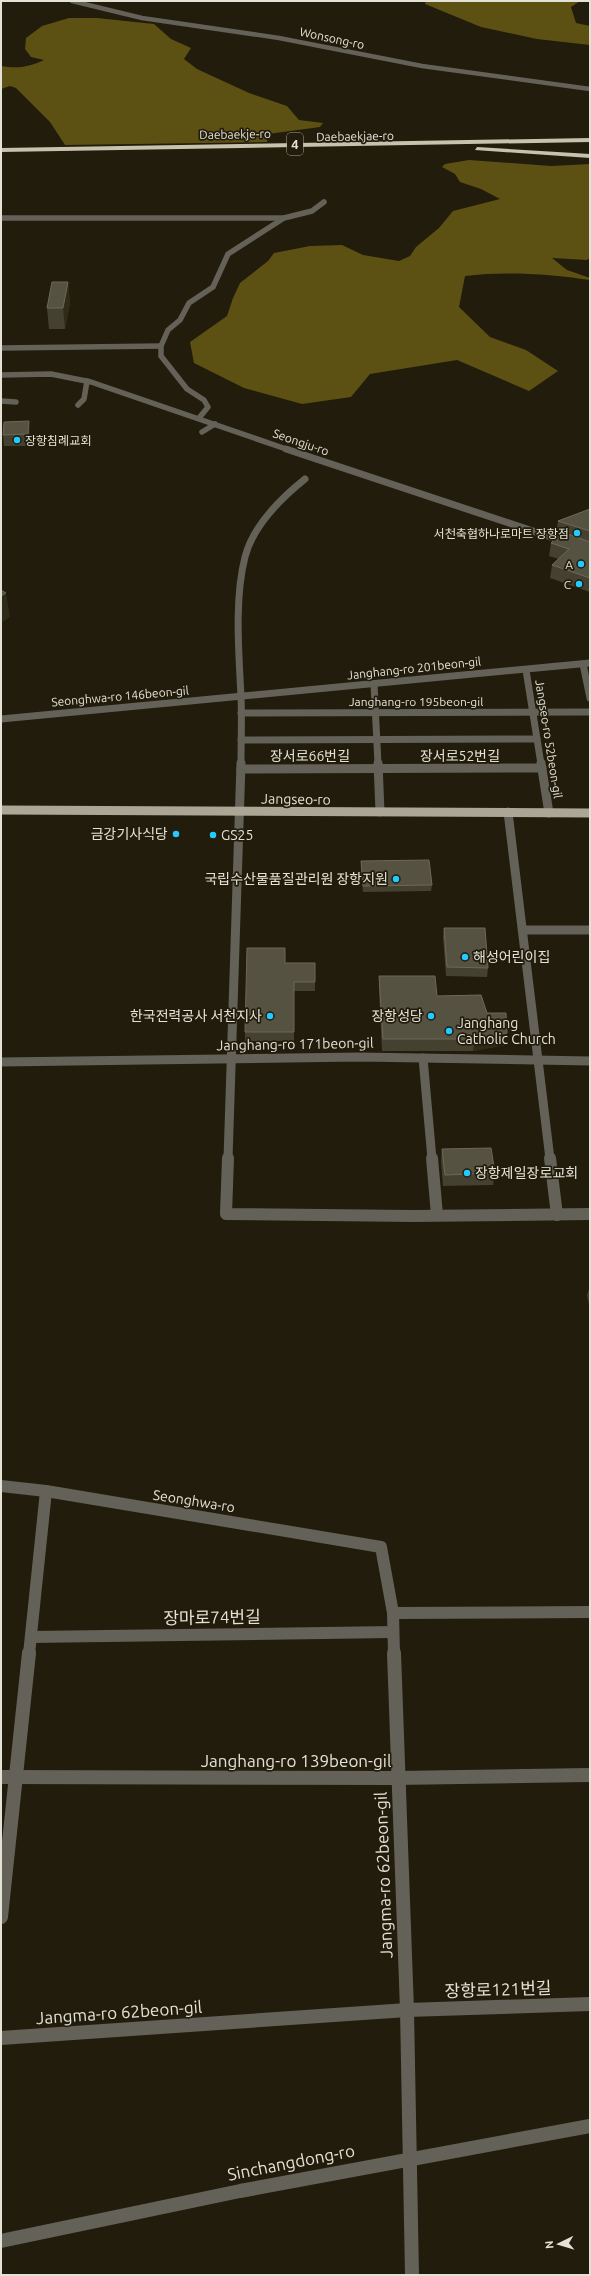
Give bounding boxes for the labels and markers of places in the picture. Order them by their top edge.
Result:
place label: 장항침례교회 [25,434,91,447]
marker: 장항침례교회 [12,435,22,445]
place label: 서천축협하나로마트 장항점 [434,527,569,540]
marker: 서천축협하나로마트 장항점 [572,528,582,538]
place label: A [565,558,573,571]
marker: A [576,559,586,569]
place label: C [564,578,572,591]
marker: C [574,579,584,589]
place label: 금강기사식당 [91,826,168,842]
place label: GS25 [221,827,253,843]
marker: 금강기사식당 [171,829,181,839]
marker: GS25 [208,830,218,840]
place label: 국립수산물품질관리원 장항지원 [204,871,388,887]
marker: 국립수산물품질관리원 장항지원 [391,874,401,884]
place label: 해성어린이집 [473,949,550,965]
marker: 해성어린이집 [460,952,470,962]
place label: 한국전력공사 서천지사 [130,1008,262,1024]
place label: 장항성당 [371,1008,423,1024]
marker: 한국전력공사 서천지사 [265,1011,275,1021]
marker: 장항성당 [426,1011,436,1021]
place label: Janghang Catholic Church [457,1015,556,1047]
marker: Janghang Catholic Church [444,1026,454,1036]
place label: 장항제일장로교회 [475,1165,578,1181]
marker: 장항제일장로교회 [462,1168,472,1178]

